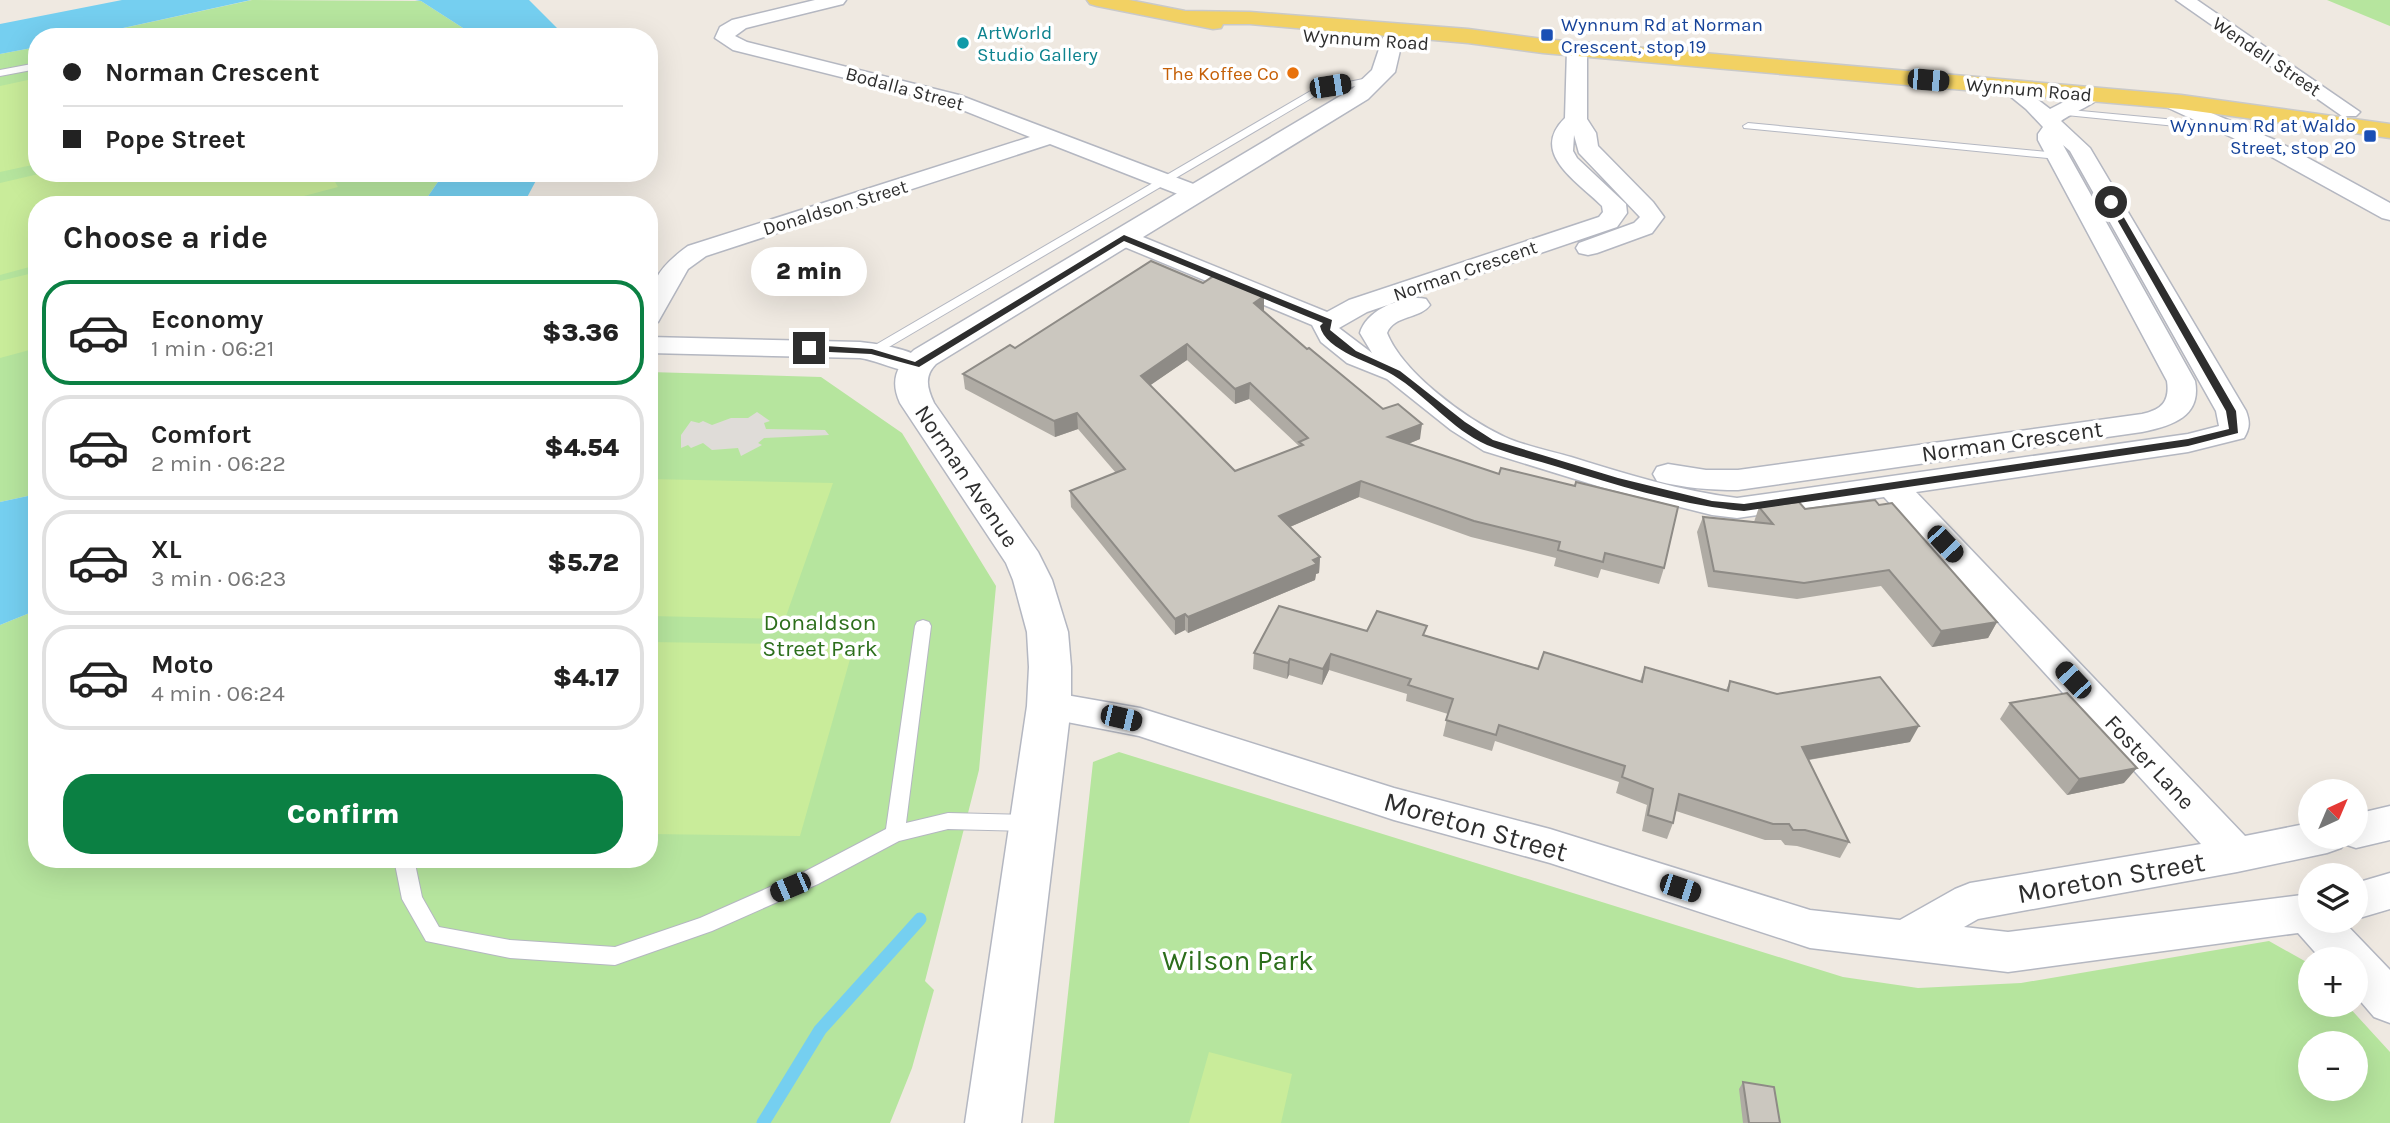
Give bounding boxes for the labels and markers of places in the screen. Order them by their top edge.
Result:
place label: Wynnum Rd at Norman Crescent, stop 19 [1561,14,1763,58]
place label: ArtWorld Studio Gallery [977,22,1098,66]
marker: Wynnum Rd at Norman Crescent, stop 19 [1539,27,1555,43]
marker: ArtWorld Studio Gallery [955,35,971,51]
place label: The Koffee Co [1163,63,1279,85]
marker: The Koffee Co [1285,65,1301,81]
place label: Wynnum Rd at Waldo Street, stop 20 [2170,115,2356,159]
marker: Wynnum Rd at Waldo Street, stop 20 [2362,128,2378,144]

